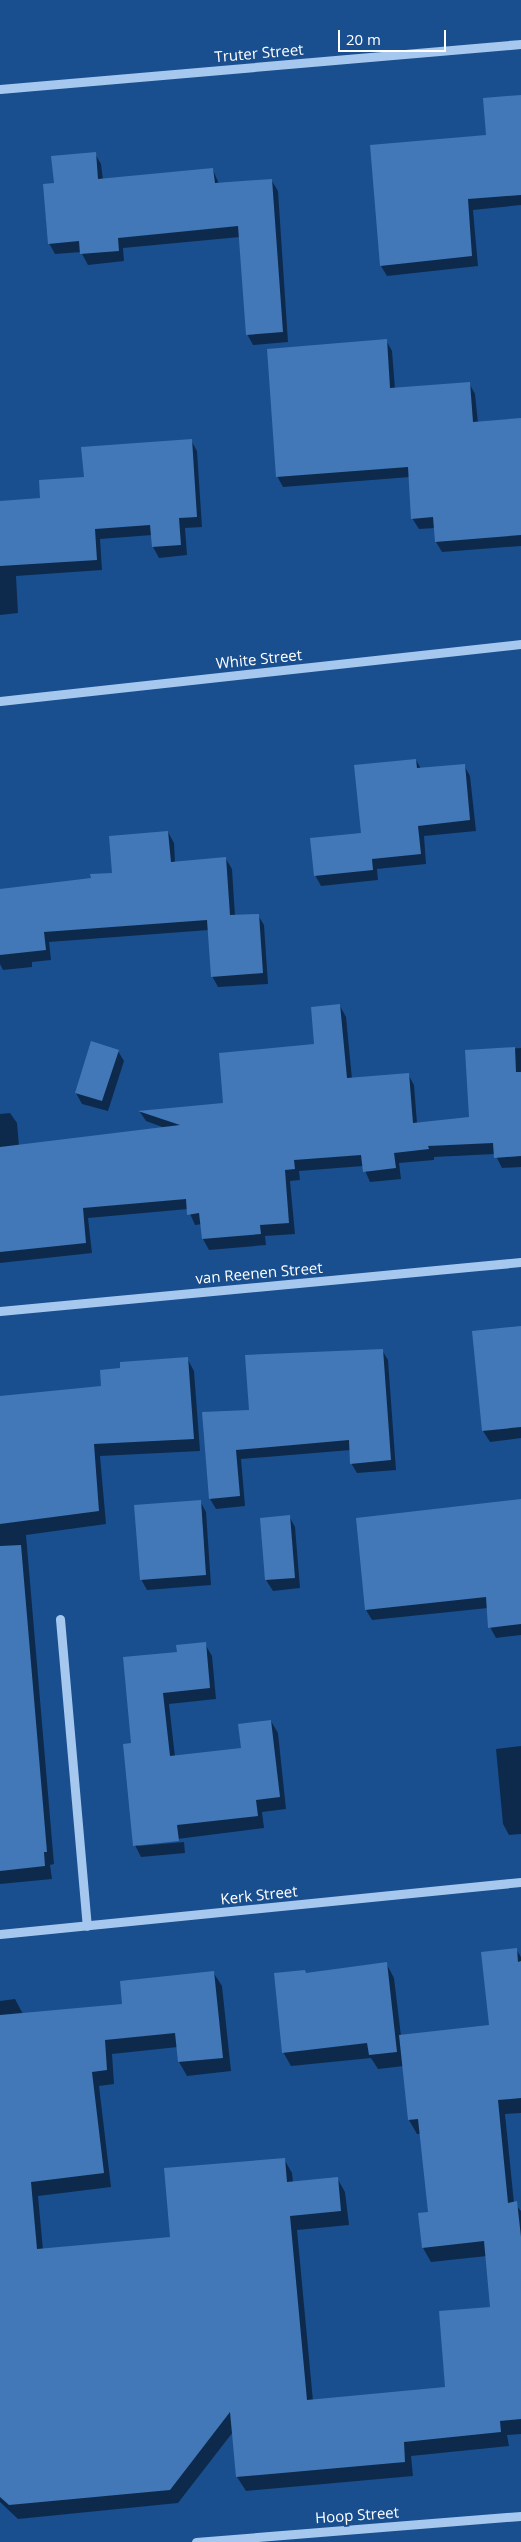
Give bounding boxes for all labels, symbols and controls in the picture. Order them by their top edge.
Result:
scale bar [341,20,448,52]
text: 20 m [346,29,381,49]
street label: Truter Street [214,40,304,66]
street label: White Street [215,646,303,672]
street label: van Reenen Street [195,1258,323,1288]
street label: Kerk Street [220,1882,298,1908]
street label: Hoop Street [314,2503,400,2527]

